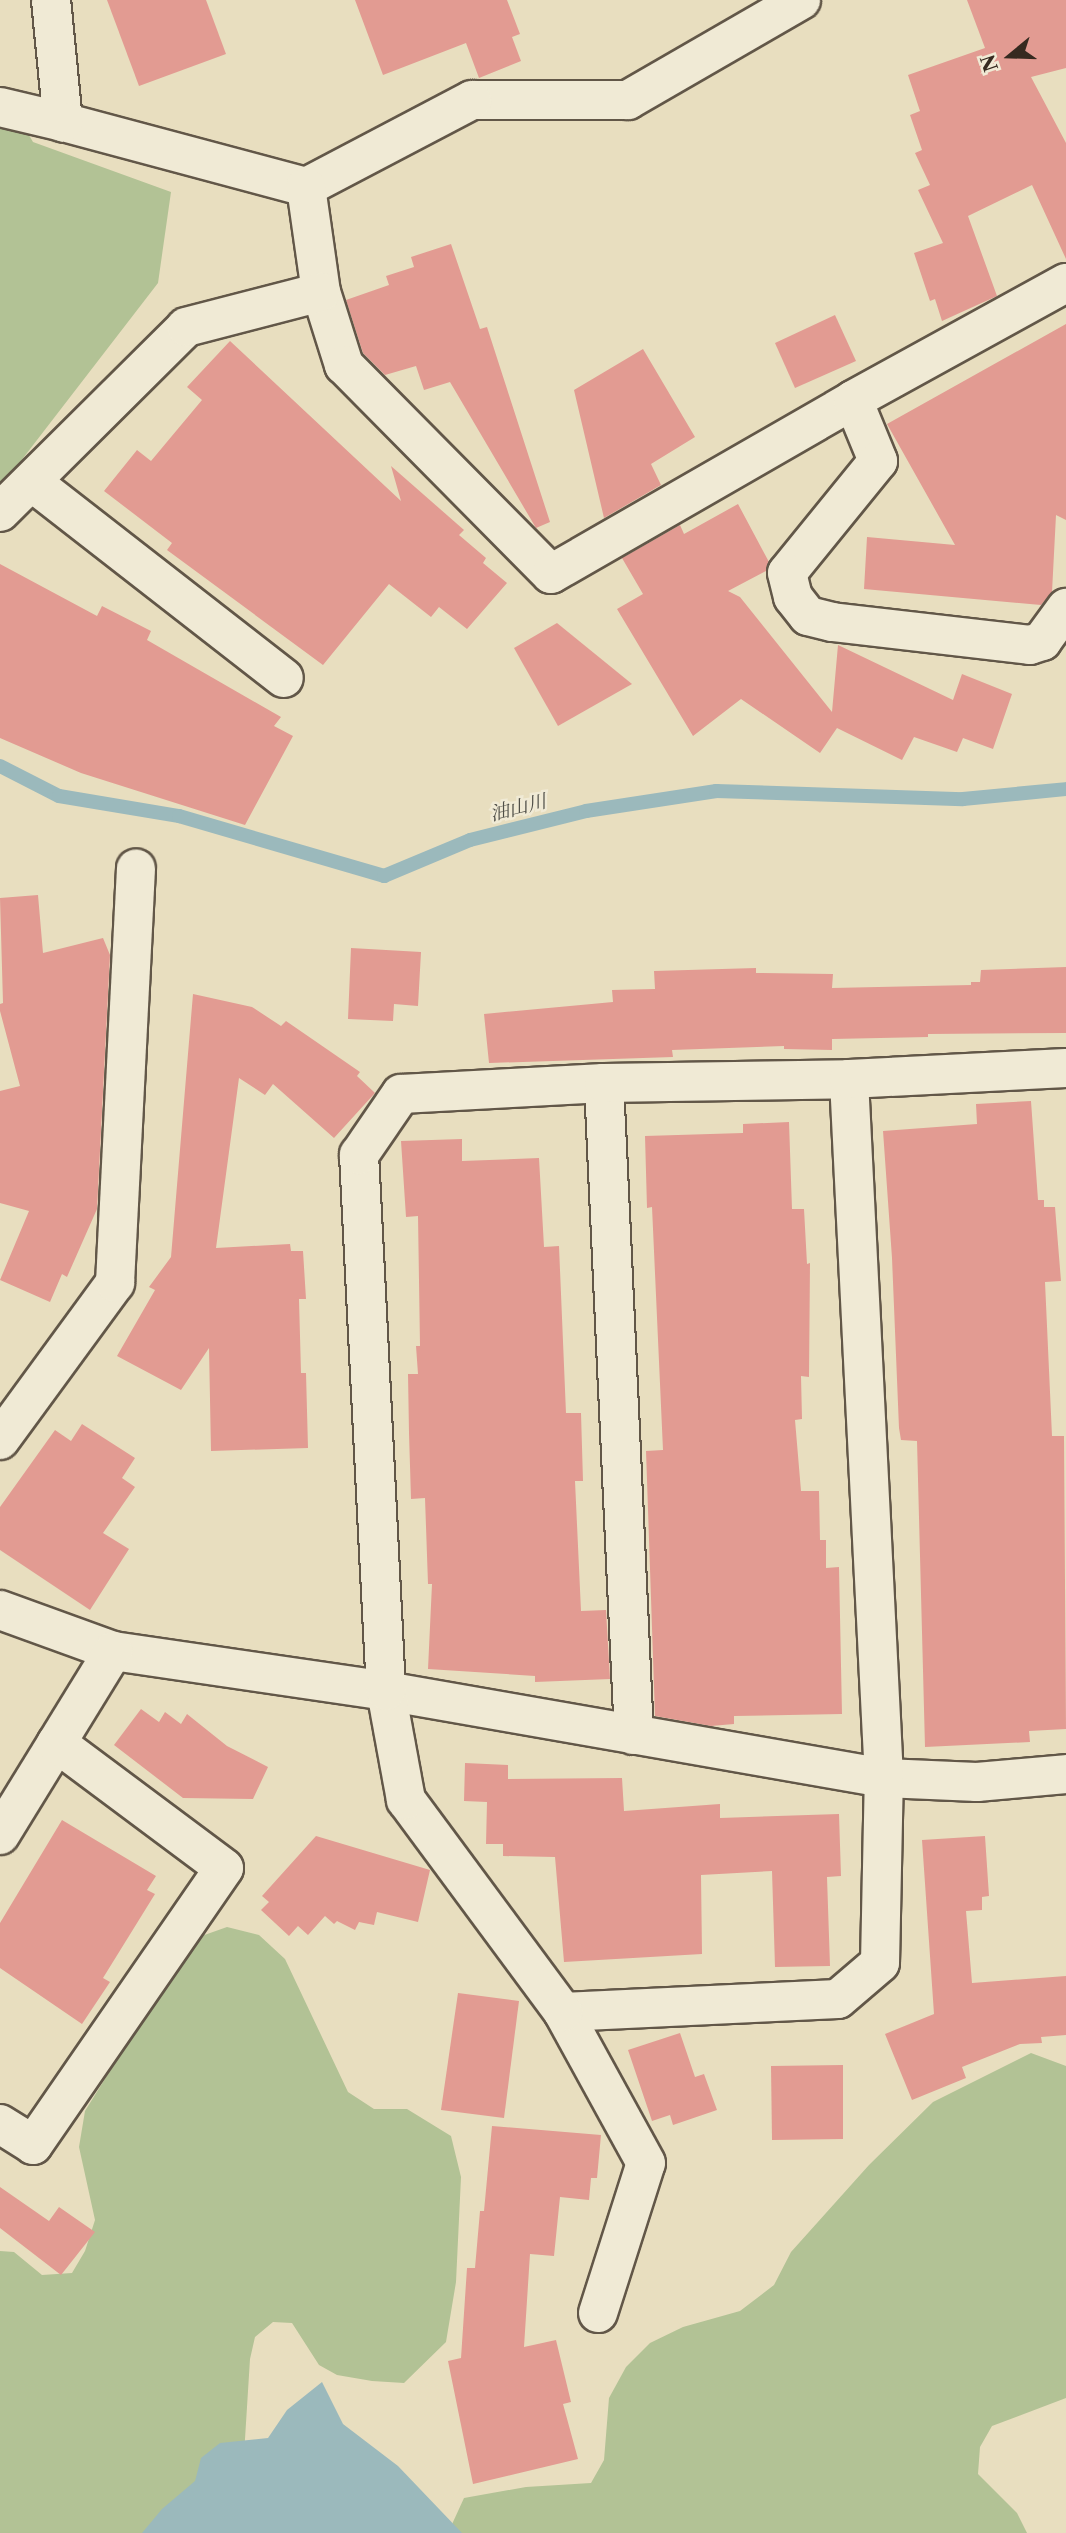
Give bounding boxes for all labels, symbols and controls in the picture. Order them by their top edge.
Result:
north arrow [975,21,1045,91]
text: N [976,51,1003,75]
water label: 油山川 [488,790,548,826]

